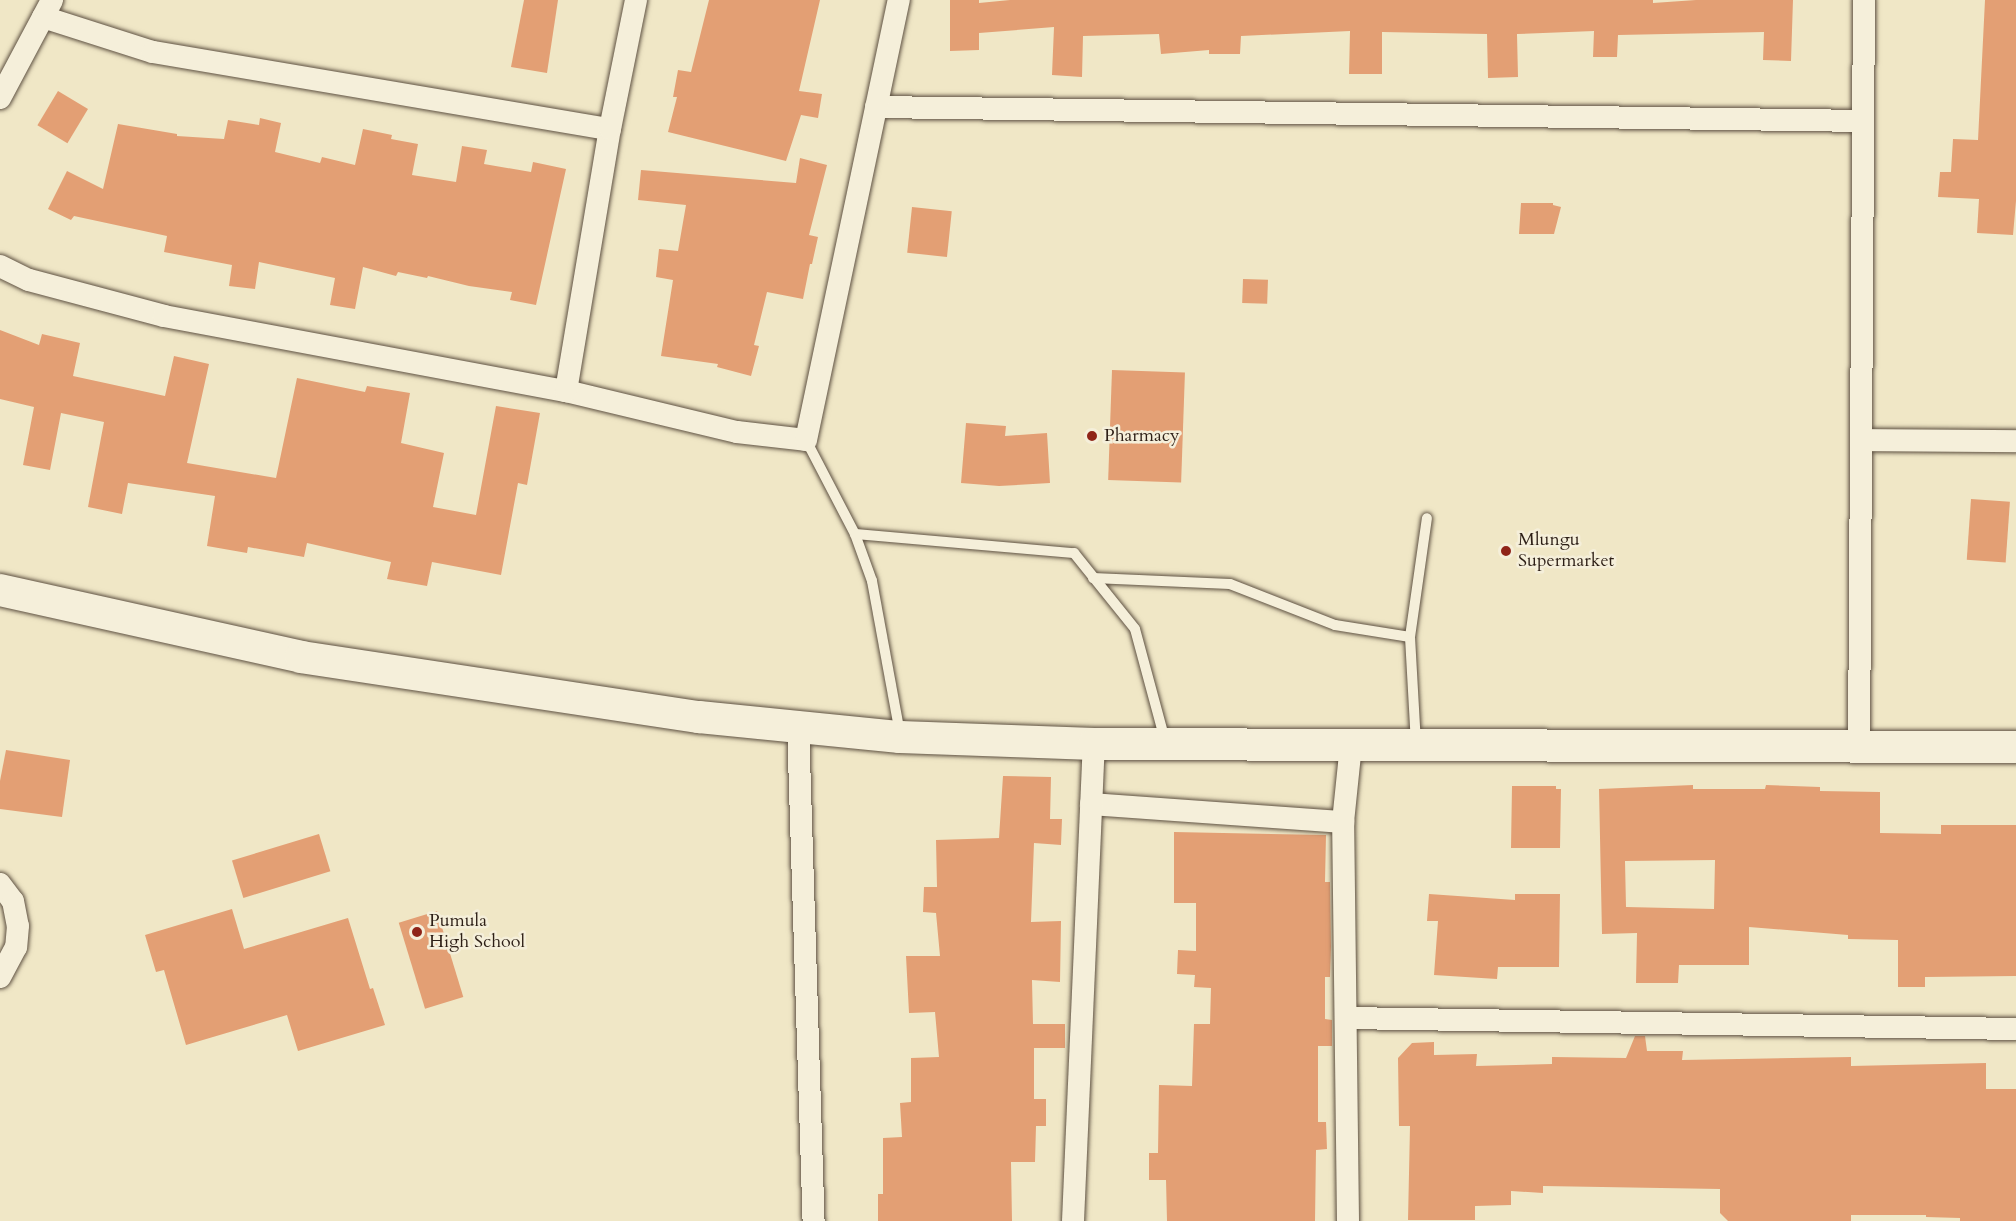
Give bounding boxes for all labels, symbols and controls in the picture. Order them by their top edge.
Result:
place label: Pharmacy [1104,425,1180,447]
marker: Pharmacy [1085,429,1099,443]
place label: Mlungu Supermarket [1518,530,1614,572]
marker: Mlungu Supermarket [1499,544,1513,558]
place label: Pumula High School [429,911,525,954]
marker: Pumula High School [410,925,424,939]

